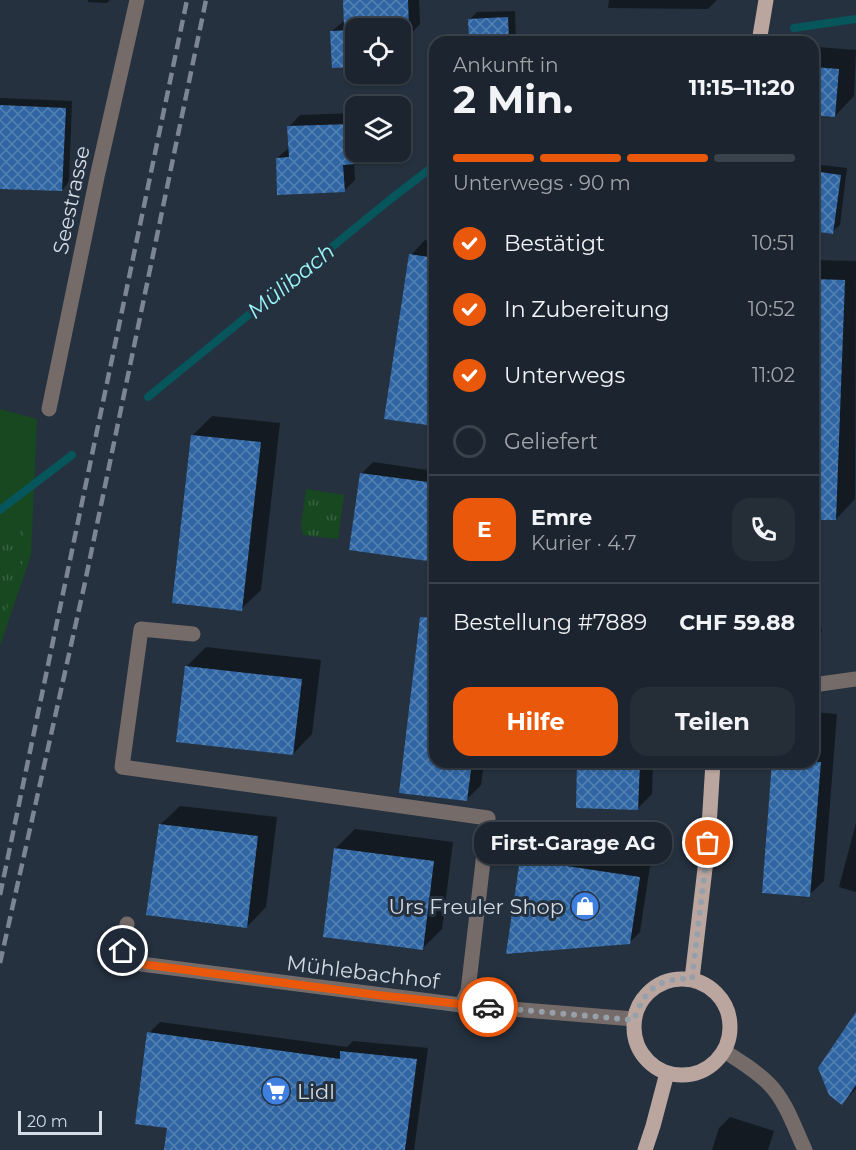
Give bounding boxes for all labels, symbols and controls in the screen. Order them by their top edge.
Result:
map controls [345,18,411,162]
button: locate [345,18,411,84]
text: Ankunft in [453,53,559,77]
text: 11:15–11:20 [689,74,795,101]
text: 2 Min. [453,75,573,123]
button: layers [345,96,411,162]
street label: Seestrasse [47,144,95,256]
text: Unterwegs · 90 m [453,171,631,195]
icon: check [453,227,486,260]
text: Bestätigt [504,230,605,257]
text: 10:51 [752,231,795,255]
water label: Mülibach [242,238,340,324]
icon: check [453,293,486,326]
text: In Zubereitung [504,296,670,323]
text: 10:52 [748,297,795,321]
icon: check [453,359,486,392]
text: Unterwegs [504,362,625,389]
text: 11:02 [752,363,795,387]
text: Geliefert [504,428,598,455]
button: phone [732,498,795,561]
text: Emre [531,504,592,531]
text: E [477,516,492,543]
text: Kurier · 4.7 [531,531,637,555]
text: Bestellung #7889 [453,609,647,636]
text: CHF 59.88 [679,609,795,636]
button: Hilfe [453,687,618,756]
button: Teilen [630,687,795,756]
pin [682,817,733,868]
callout: First-Garage AG [474,822,672,864]
icon: bag [691,826,724,859]
text: First-Garage AG [490,831,656,855]
shop icon: Urs Freuler Shop [569,890,601,922]
place label: Urs Freuler Shop [388,894,564,919]
pin [97,925,148,976]
icon: home [106,934,139,967]
street label: Mühlebachhof [285,950,442,994]
courier [458,977,518,1037]
icon: car [472,991,505,1024]
supermarket icon: Lidl [260,1075,292,1107]
place label: Lidl [297,1079,335,1104]
scale bar [18,1108,102,1136]
text: 20 m [27,1112,68,1131]

